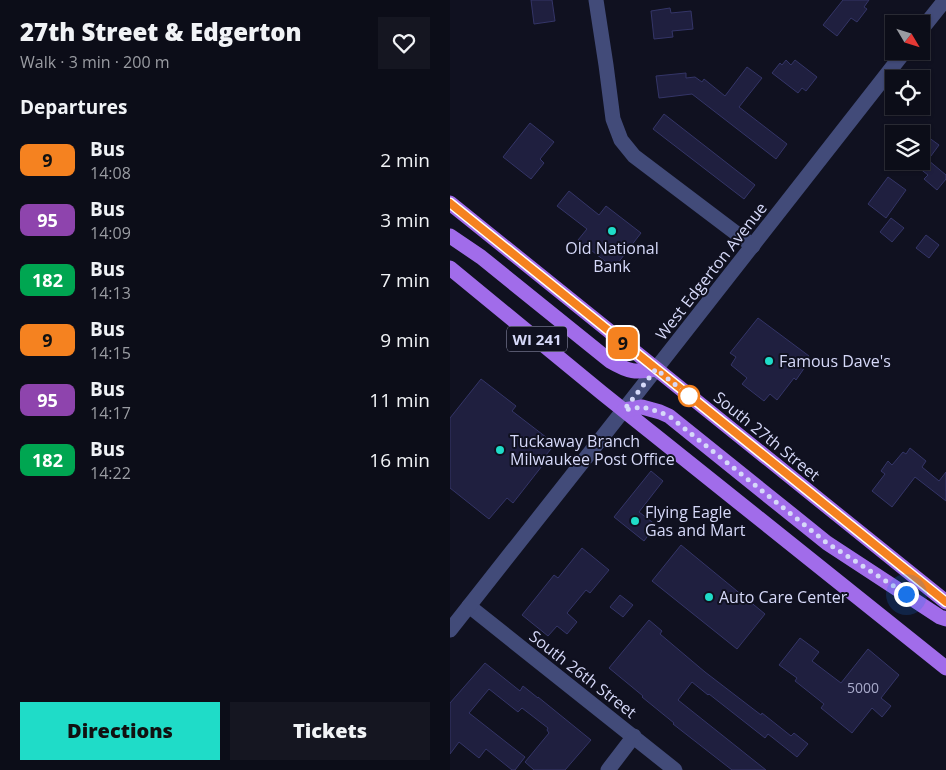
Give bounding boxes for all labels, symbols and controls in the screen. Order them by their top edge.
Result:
text: 27th Street & Edgerton [20,15,302,48]
north arrow [885,15,930,60]
map controls [885,15,930,170]
button: heart [378,17,430,69]
text: Walk · 3 min · 200 m [20,51,170,73]
button: locate [885,70,930,115]
text: Departures [20,94,127,120]
button: layers [885,125,930,170]
text: Bus [90,136,125,162]
text: 2 min [380,147,430,173]
text: 9 [42,148,53,172]
text: 14:08 [90,162,131,184]
text: Bus [90,196,125,222]
street label: West Edgerton Avenue [650,198,772,344]
text: 3 min [380,207,430,233]
text: 95 [37,208,58,232]
text: 14:09 [90,222,131,244]
marker: Old National Bank [606,225,618,237]
place label: Old National Bank [565,237,659,277]
text: Bus [90,256,125,282]
text: 7 min [380,267,430,293]
text: 182 [32,268,63,292]
text: 14:13 [90,282,131,304]
text: Bus [90,316,125,342]
road number: WI 241 [507,326,567,352]
text: 9 min [380,327,430,353]
line badge: 9 [607,327,639,359]
text: 9 [42,328,53,352]
text: 9 [618,331,628,355]
text: 14:15 [90,342,131,364]
place label: Famous Dave's [779,350,891,372]
marker: Famous Dave's [763,355,775,367]
text: Bus [90,376,125,402]
unlabelled marker [678,385,700,407]
street label: South 27th Street [709,386,825,486]
text: 11 min [369,387,430,413]
text: 95 [37,388,58,412]
text: 14:17 [90,402,131,424]
place label: Tuckaway Branch Milwaukee Post Office [510,430,675,470]
text: Bus [90,436,125,462]
marker: Tuckaway Branch Milwaukee Post Office [494,444,506,456]
text: 16 min [369,447,430,473]
text: 182 [32,448,63,472]
text: 14:22 [90,462,131,484]
place label: Flying Eagle Gas and Mart [645,501,746,541]
marker: Flying Eagle Gas and Mart [629,515,641,527]
your location [894,582,919,607]
place label: Auto Care Center [719,586,848,608]
marker: Auto Care Center [703,591,715,603]
street label: South 26th Street [525,625,641,723]
house number: 5000 [847,678,879,697]
button: Directions [20,702,220,760]
button: Tickets [230,702,430,760]

